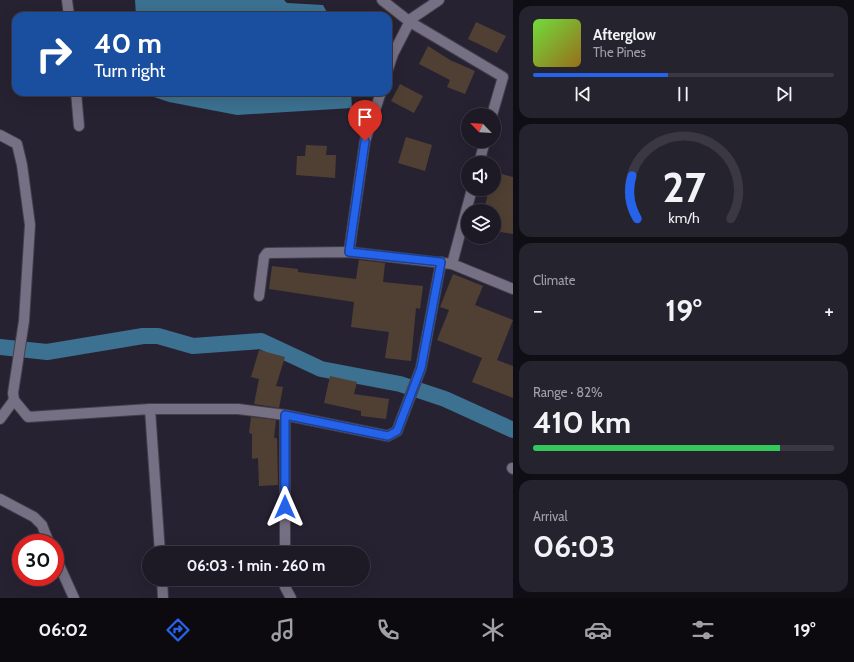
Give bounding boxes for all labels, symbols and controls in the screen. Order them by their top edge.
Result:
text: 40 m [94,26,162,60]
text: Afterglow [593,26,656,44]
icon: right [28,28,80,80]
text: The Pines [593,44,646,60]
text: Turn right [94,60,165,82]
icon: previous [572,83,594,105]
icon: pause [672,83,694,105]
icon: next [773,83,795,105]
pin [348,100,382,141]
icon: arrive [354,106,376,128]
north arrow [461,108,501,148]
map controls [461,108,501,244]
button: sound [461,156,501,196]
text: 27 [662,161,705,211]
button: layers [461,204,501,244]
text: km/h [668,208,699,226]
text: Climate [533,272,575,288]
text: 19° [665,292,702,329]
text: − [533,297,543,324]
text: + [824,297,834,324]
text: Range · 82% [533,384,603,400]
text: 410 km [533,404,631,441]
position arrow [264,486,306,528]
text: Arrival [533,508,568,524]
text: 06:03 [533,528,615,565]
speed limit sign: 30 [12,534,64,586]
text: 06:03 · 1 min · 260 m [187,557,325,575]
icon: directions [164,616,192,644]
icon: music [269,616,297,644]
icon: phone [374,616,402,644]
icon: climate [479,616,507,644]
icon: car [584,616,612,644]
icon: filters [689,616,717,644]
text: 06:02 [38,619,87,641]
text: 19° [794,619,815,641]

